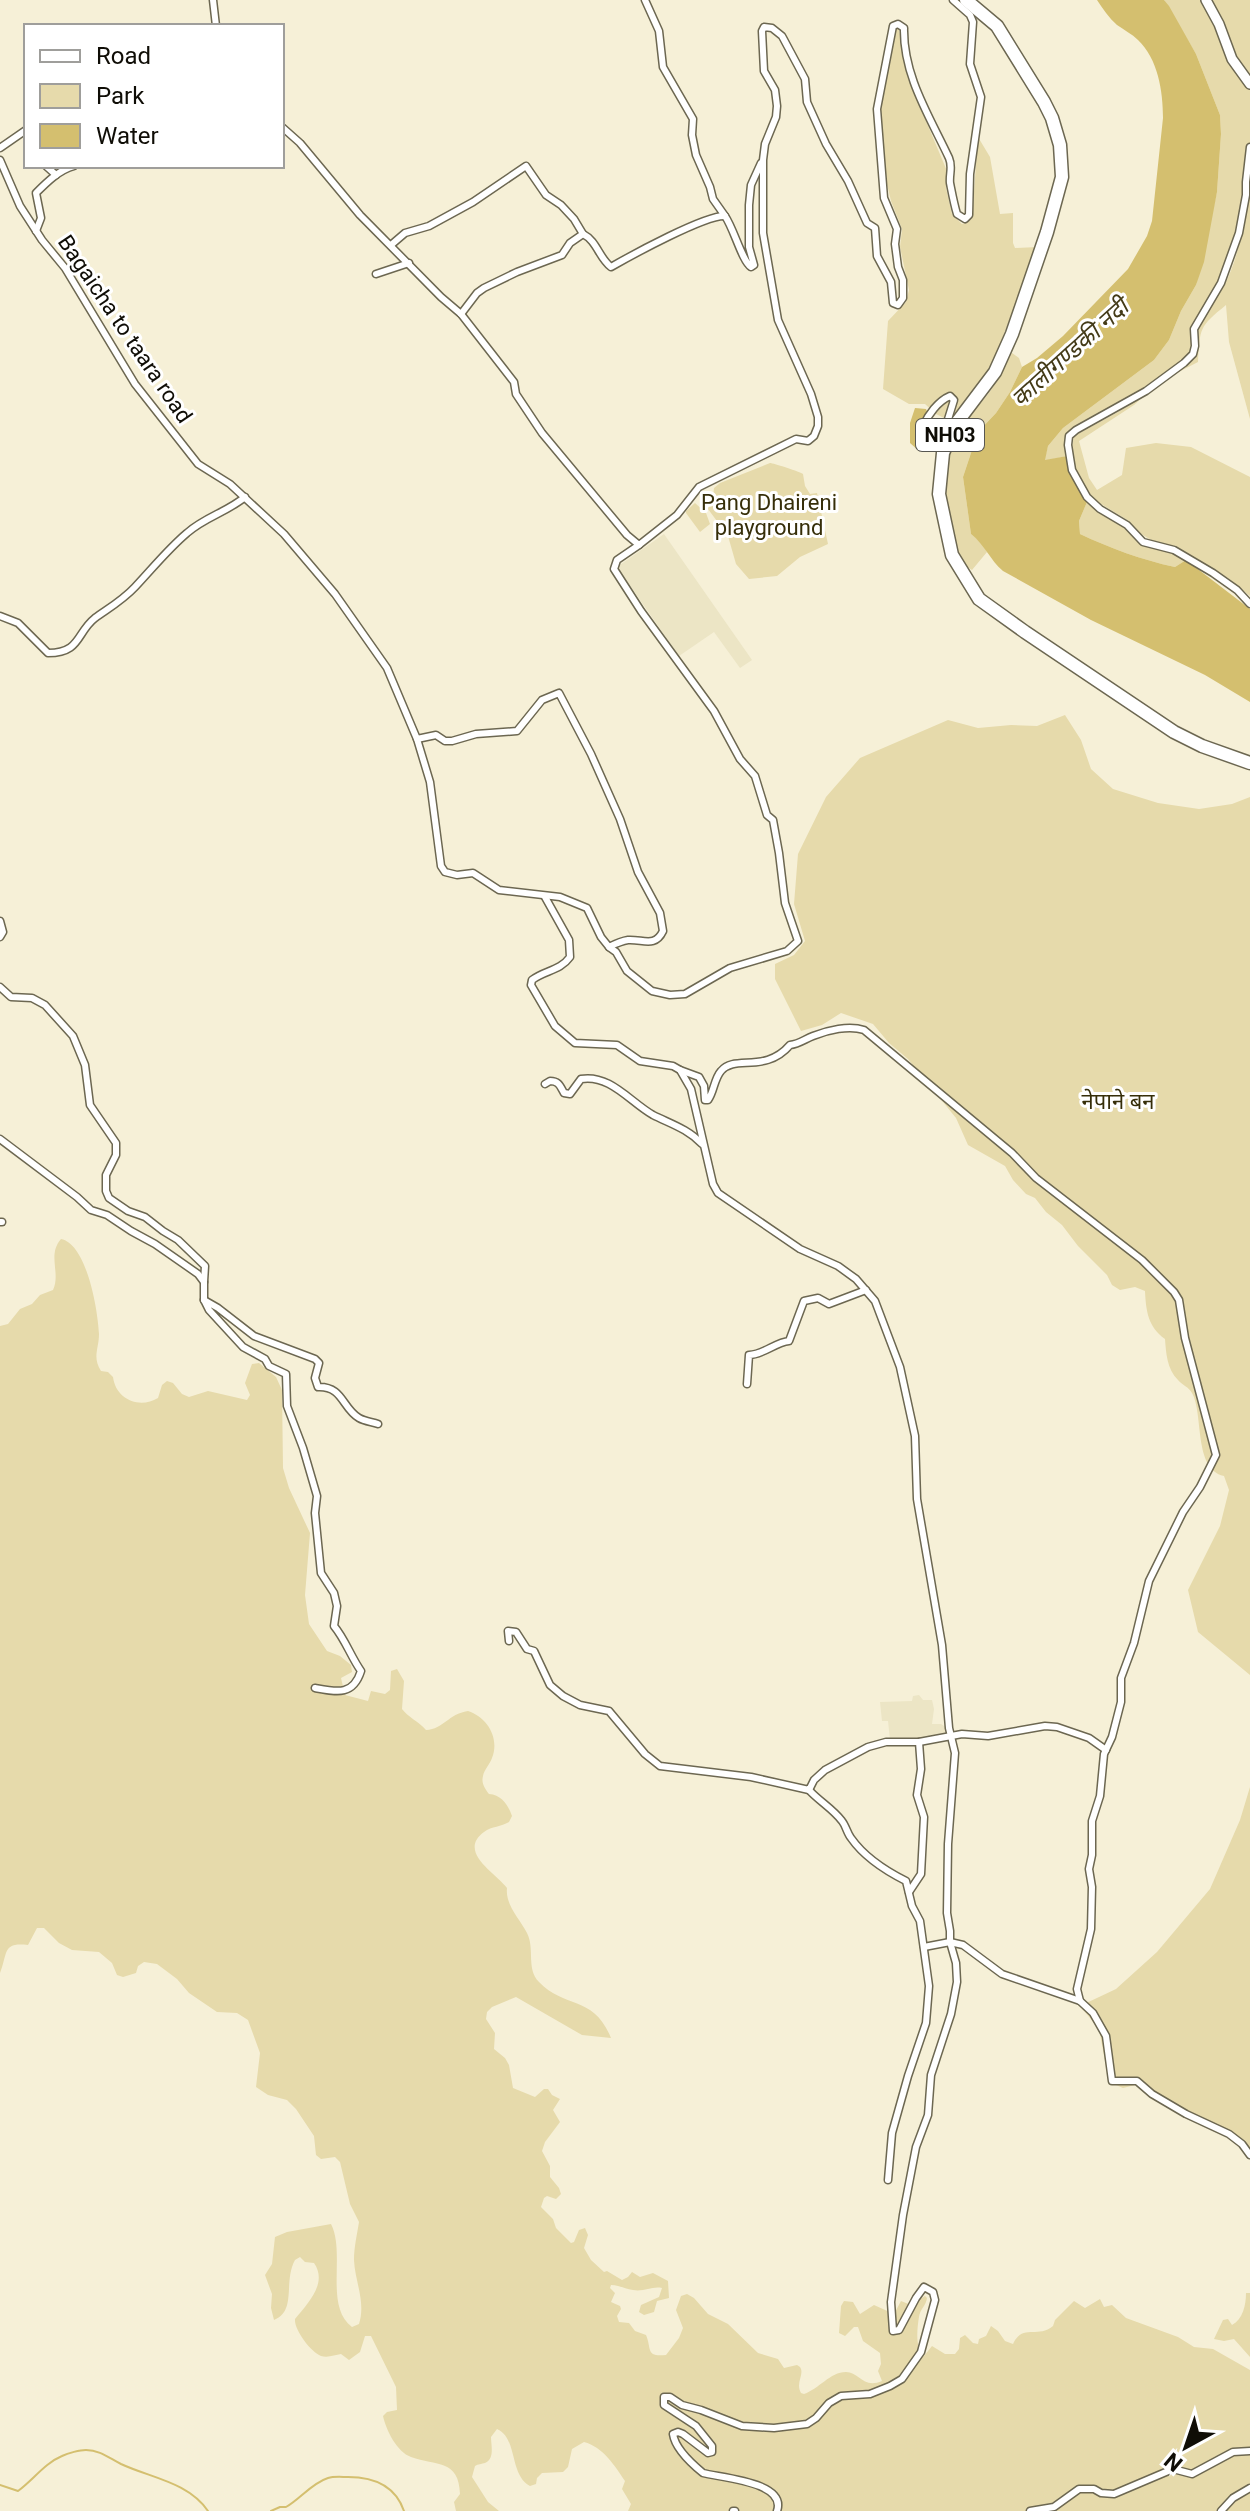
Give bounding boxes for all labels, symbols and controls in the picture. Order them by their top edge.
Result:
legend [24,24,284,168]
text: Road [96,42,151,70]
text: Park [96,82,145,110]
text: Water [96,122,159,150]
street label: Bagaicha to taara road [53,230,197,428]
water label: कालीगण्डकी नदी [1006,290,1138,413]
road number: NH03 [916,419,984,451]
park label: Pang Dhaireni playground [701,490,837,540]
park label: नेपाने बन [1082,1088,1155,1114]
north arrow [1146,2407,1226,2487]
text: N [1159,2447,1187,2477]

